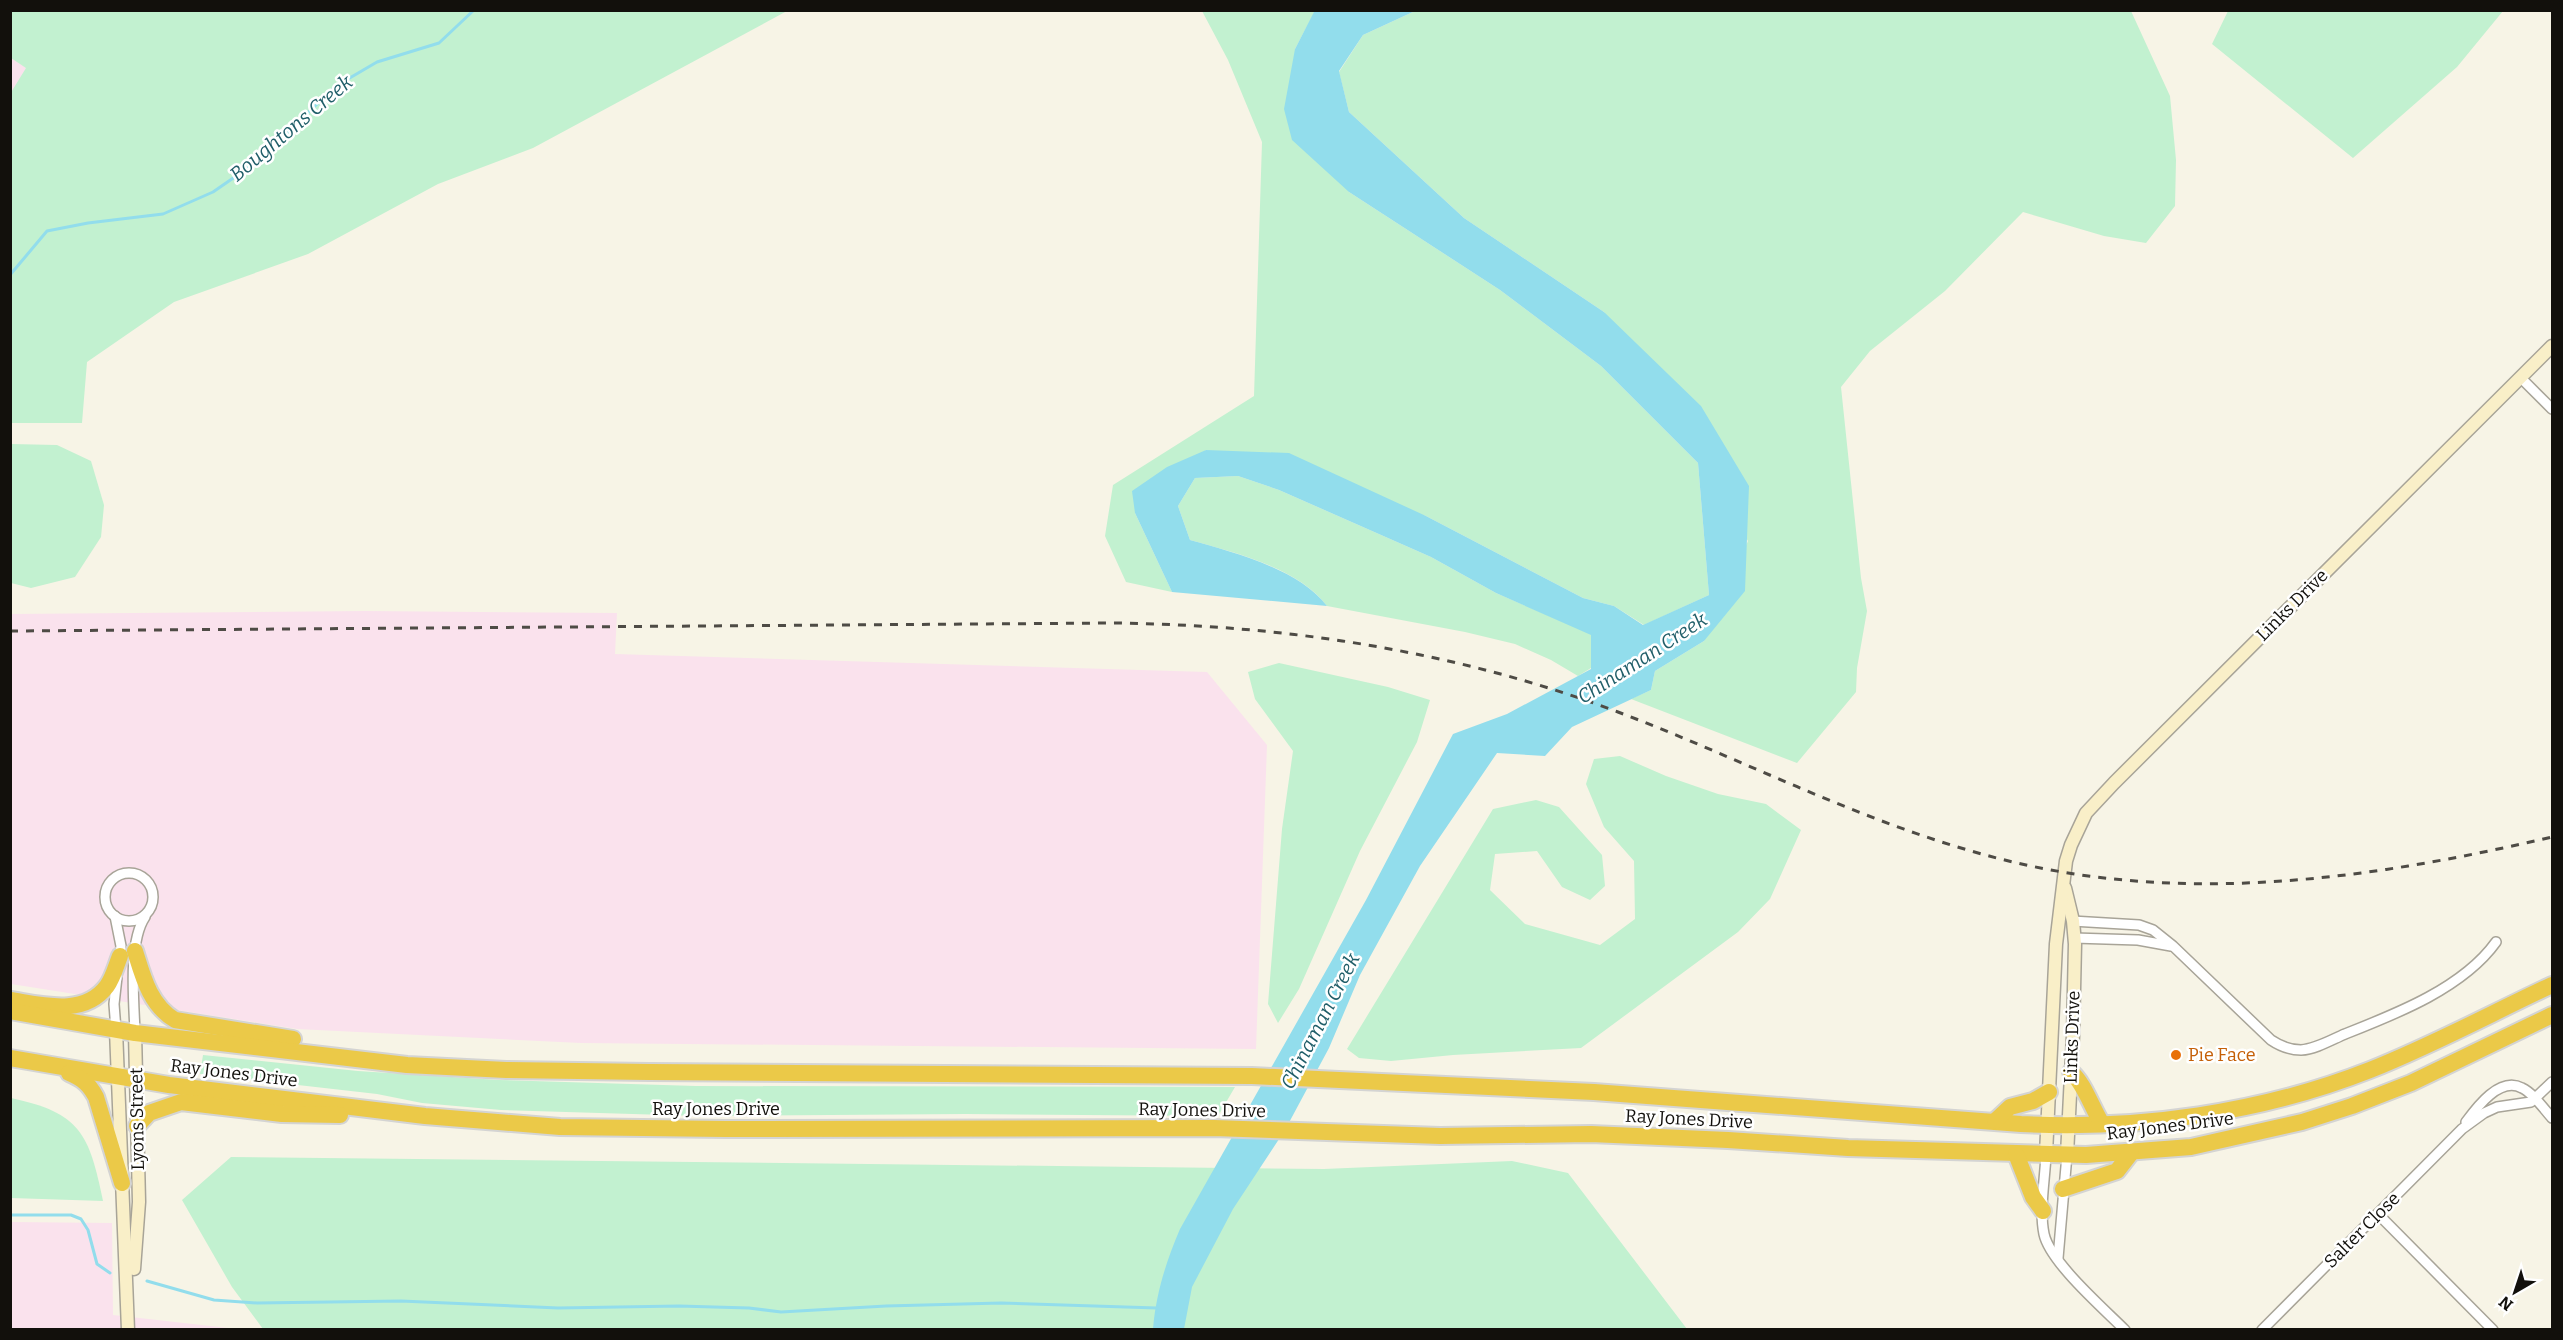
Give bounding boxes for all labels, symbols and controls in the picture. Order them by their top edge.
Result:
water label: Boughtons Creek [225,70,357,186]
street label: Links Drive [2251,564,2333,646]
water label: Chinaman Creek [1573,607,1711,709]
water label: Chinaman Creek [1275,949,1365,1093]
street label: Links Drive [2059,990,2085,1084]
place label: Pie Face [2188,1044,2256,1066]
marker: Pie Face [2169,1048,2183,1062]
street label: Ray Jones Drive [169,1054,299,1092]
street label: Lyons Street [125,1067,149,1171]
street label: Ray Jones Drive [652,1098,780,1120]
street label: Ray Jones Drive [1138,1098,1266,1122]
street label: Ray Jones Drive [1625,1105,1753,1133]
street label: Ray Jones Drive [2105,1107,2235,1145]
street label: Salter Close [2320,1188,2404,1272]
north arrow [2485,1262,2545,1322]
text: N [2495,1292,2517,1315]

